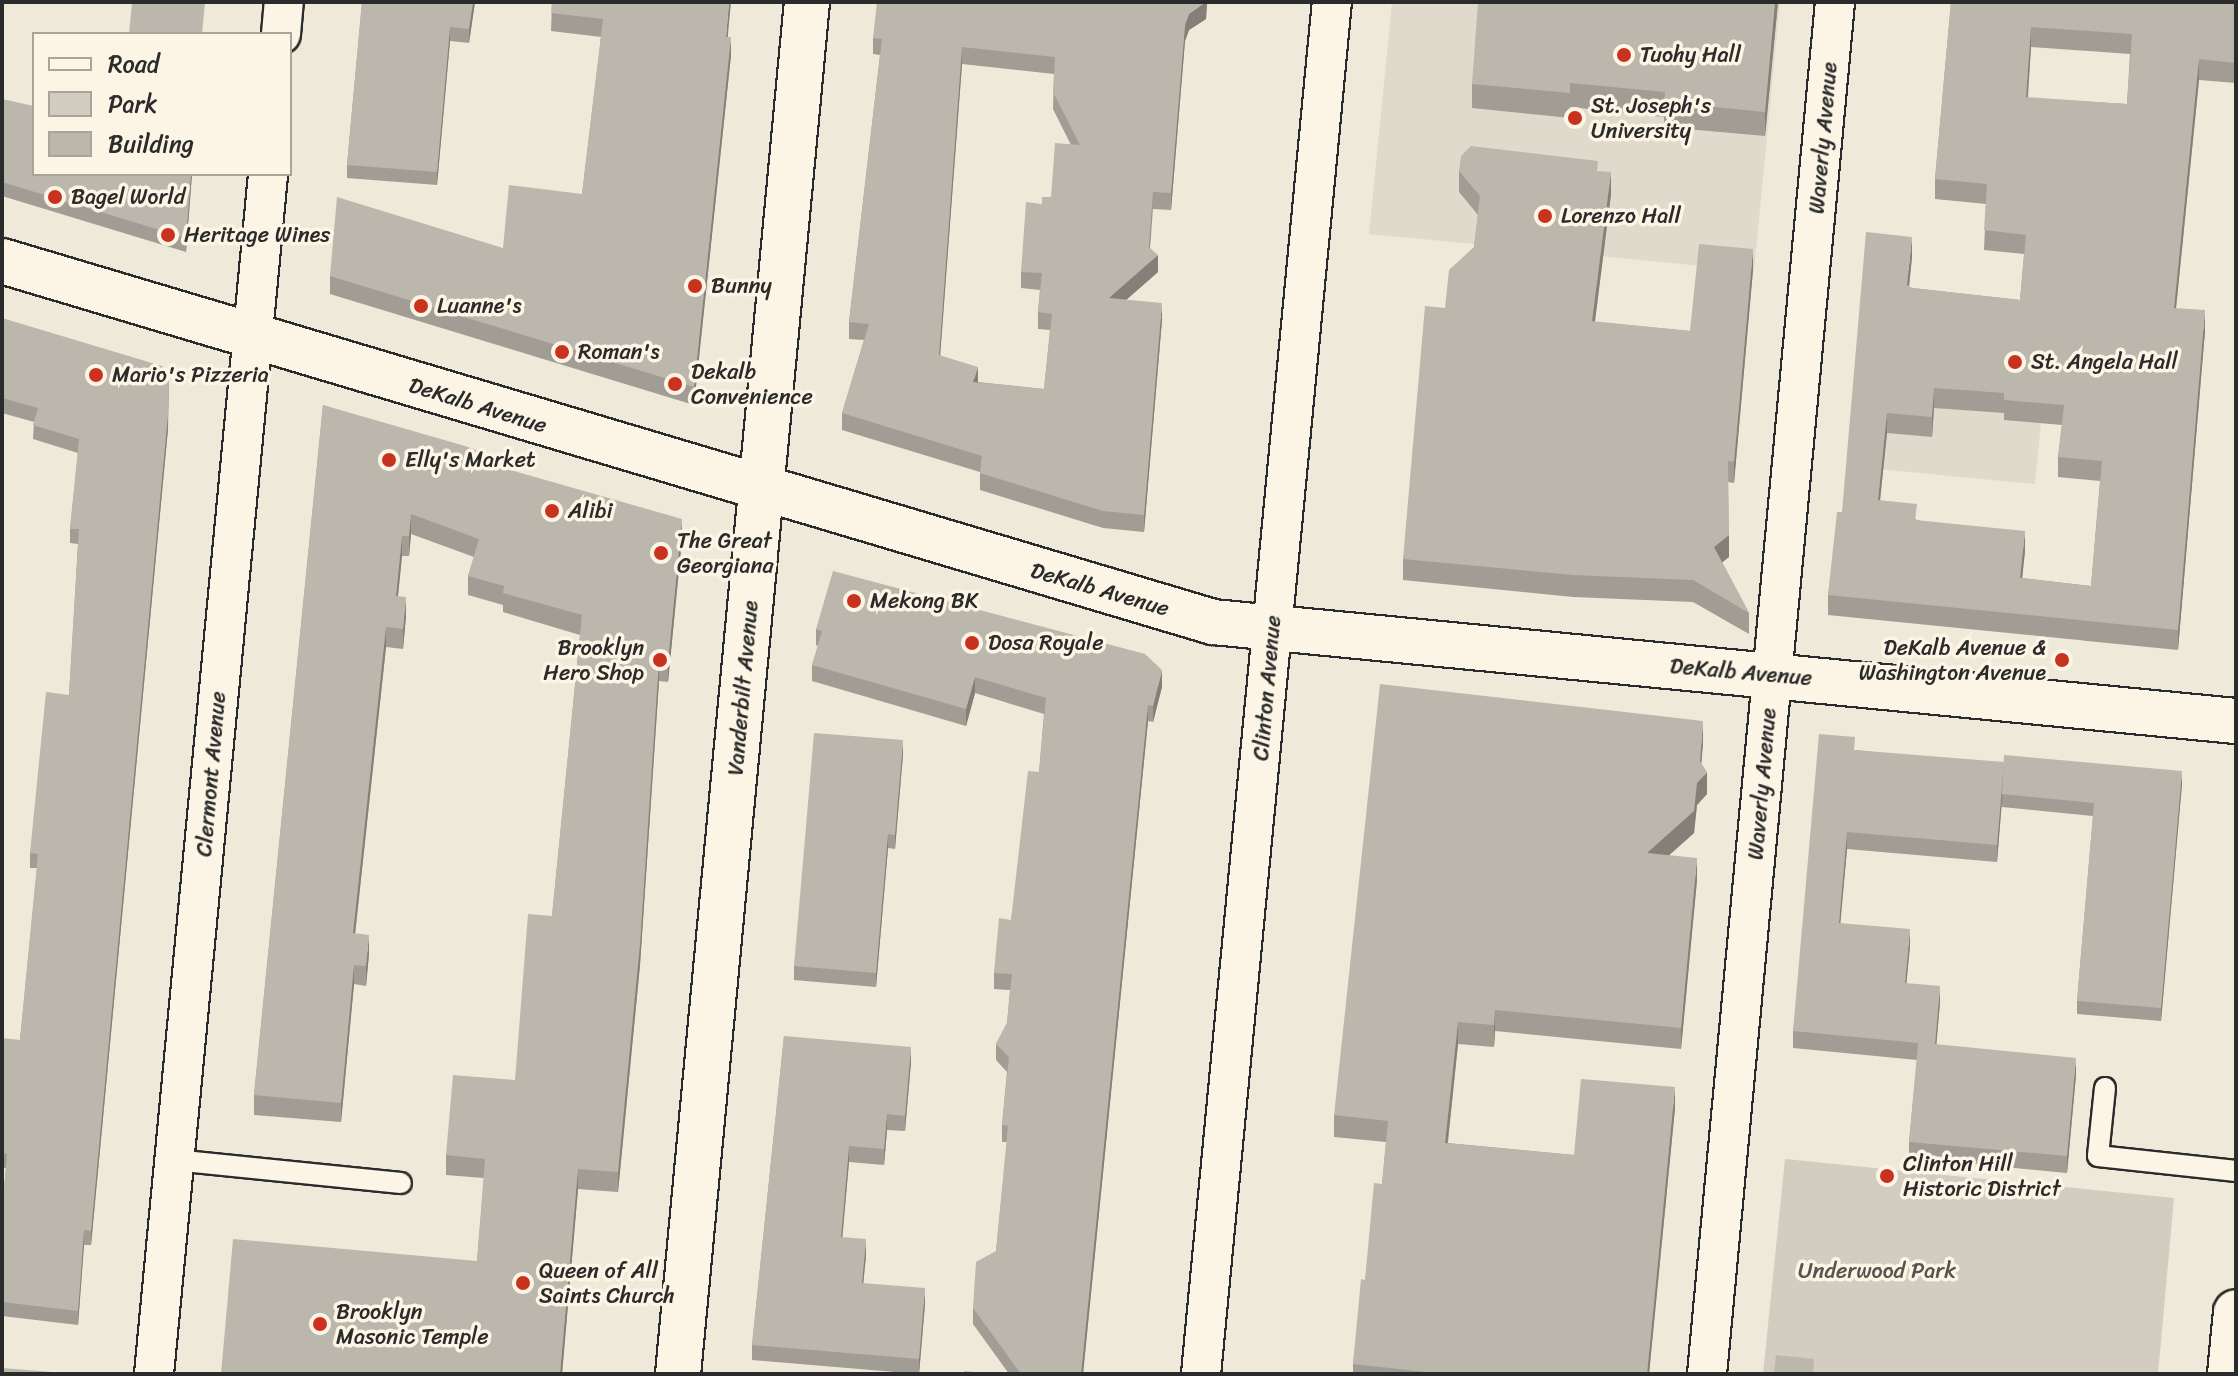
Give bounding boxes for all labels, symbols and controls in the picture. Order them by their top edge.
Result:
legend [32,32,292,176]
place label: Tuohy Hall [1640,42,1741,68]
text: Road [108,43,159,85]
marker: Tuohy Hall [1615,46,1633,64]
street label: Waverly Avenue [1803,61,1843,215]
text: Park [108,83,157,125]
place label: St. Joseph's University [1591,92,1711,144]
marker: St. Joseph's University [1566,109,1584,127]
text: Building [108,123,194,165]
place label: Bagel World [71,184,185,210]
marker: Bagel World [46,188,64,206]
place label: Lorenzo Hall [1561,203,1681,229]
marker: Lorenzo Hall [1536,207,1554,225]
place label: Heritage Wines [184,222,331,248]
marker: Heritage Wines [159,226,177,244]
place label: Bunny [711,273,772,299]
marker: Bunny [686,277,704,295]
place label: Luanne's [437,293,522,319]
marker: Luanne's [412,297,430,315]
place label: Roman's [578,339,660,365]
marker: Roman's [553,343,571,361]
place label: St. Angela Hall [2031,349,2178,375]
marker: St. Angela Hall [2006,353,2024,371]
place label: Dekalb Convenience [691,358,813,410]
place label: Mario's Pizzeria [112,362,269,388]
marker: Mario's Pizzeria [87,366,105,384]
street label: DeKalb Avenue [406,371,550,439]
marker: Dekalb Convenience [666,375,684,393]
place label: Elly's Market [405,447,535,473]
marker: Elly's Market [380,451,398,469]
place label: Alibi [568,498,613,524]
marker: Alibi [543,502,561,520]
place label: The Great Georgiana [677,527,773,578]
marker: The Great Georgiana [652,544,670,562]
street label: DeKalb Avenue [1028,557,1172,621]
place label: Mekong BK [870,588,978,614]
marker: Mekong BK [845,592,863,610]
street label: Vanderbilt Avenue [722,599,764,777]
street label: Clinton Avenue [1247,614,1287,762]
place label: Dosa Royale [988,630,1103,656]
place label: Brooklyn Hero Shop [543,634,644,686]
marker: Dosa Royale [963,634,981,652]
place label: DeKalb Avenue & Washington Avenue [1859,634,2046,686]
marker: Brooklyn Hero Shop [651,651,669,669]
marker: DeKalb Avenue & Washington Avenue [2053,651,2071,669]
street label: DeKalb Avenue [1669,653,1813,691]
street label: Clermont Avenue [191,690,231,858]
street label: Waverly Avenue [1742,707,1782,861]
place label: Clinton Hill Historic District [1903,1150,2062,1202]
marker: Clinton Hill Historic District [1878,1167,1896,1185]
place label: Queen of All Saints Church [539,1257,675,1308]
park label: Underwood Park [1798,1258,1956,1284]
marker: Queen of All Saints Church [514,1274,532,1292]
place label: Brooklyn Masonic Temple [336,1298,489,1350]
marker: Brooklyn Masonic Temple [311,1315,329,1333]

